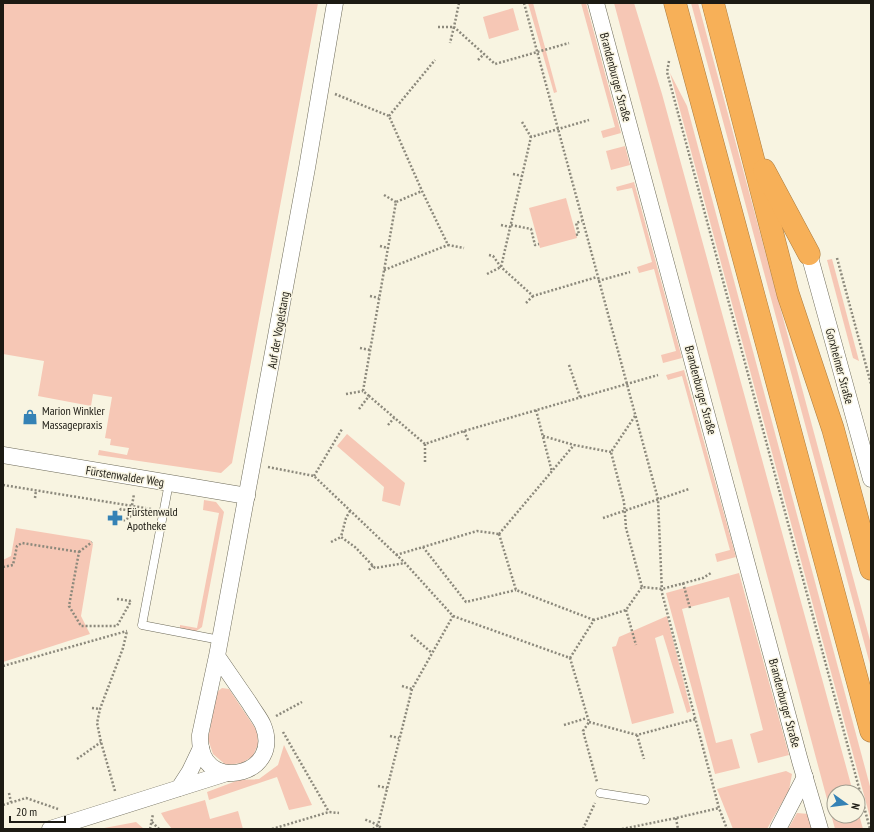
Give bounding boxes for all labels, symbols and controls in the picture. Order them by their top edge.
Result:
street label: Brandenburger Straße [597,31,635,123]
street label: Auf der Vogelstang [264,290,292,370]
street label: Gorxheimer Straße [823,326,857,406]
street label: Brandenburger Straße [682,344,720,436]
place label: Marion Winkler Massagepraxis [42,403,105,432]
shop icon: Marion Winkler Massagepraxis [21,408,39,426]
street label: Fürstenwalder Weg [85,462,165,490]
place label: Fürstenwald Apotheke [127,504,178,533]
pharmacy icon: Fürstenwald Apotheke [106,509,124,527]
street label: Brandenburger Straße [766,657,804,749]
north arrow [826,784,866,824]
scale bar [10,798,65,824]
text: N [848,802,863,811]
text: 20 m [16,804,37,819]

